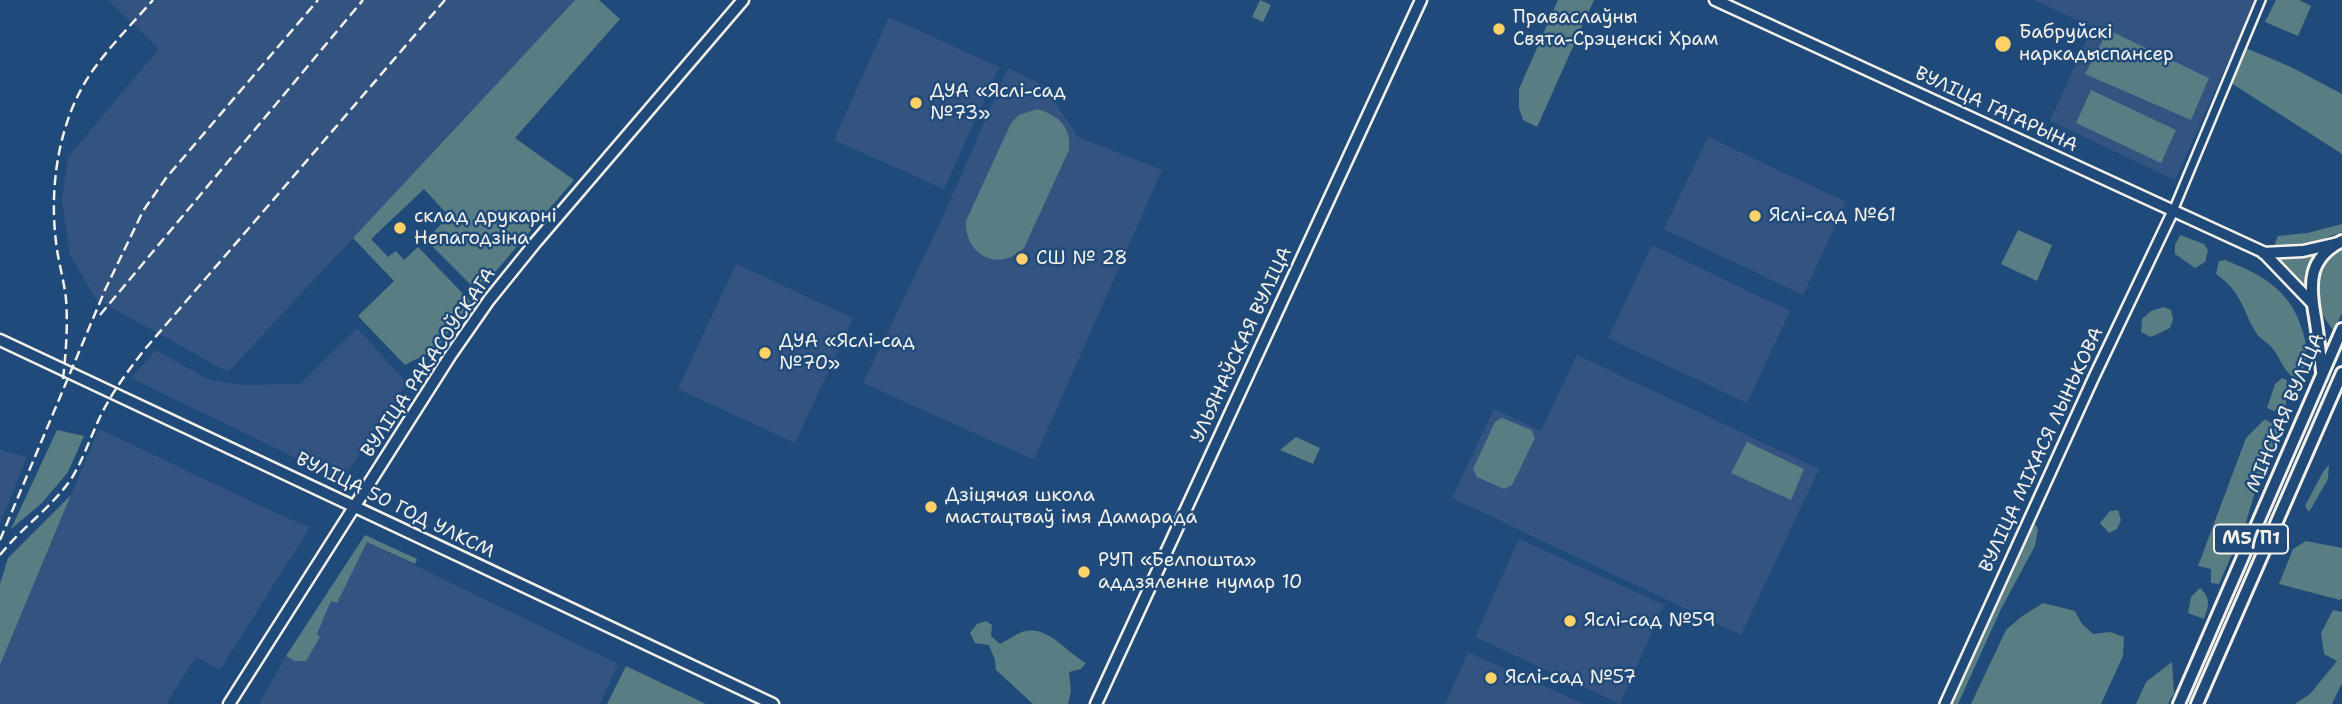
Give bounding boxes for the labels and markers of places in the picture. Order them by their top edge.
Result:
place label: Праваслаўны Свята-Срэценскі Храм [1513,7,1718,51]
marker: Праваслаўны Свята-Срэценскі Храм [1491,21,1507,37]
place label: Бабруйскі наркадыспансер [2019,22,2174,66]
marker: Бабруйскі наркадыспансер [1993,34,2013,54]
place label: ДУА «Яслі-сад №73» [930,81,1066,125]
marker: ДУА «Яслі-сад №73» [908,95,924,111]
place label: Яслі-сад №61 [1769,205,1896,227]
place label: склад друкарні Непагодзіна [414,206,557,250]
marker: Яслі-сад №61 [1747,208,1763,224]
marker: склад друкарні Непагодзіна [392,220,408,236]
place label: СШ № 28 [1036,248,1128,270]
marker: СШ № 28 [1014,251,1030,267]
place label: ДУА «Яслі-сад №70» [779,331,915,375]
marker: ДУА «Яслі-сад №70» [757,345,773,361]
place label: Дзіцячая школа мастацтваў імя Дамарада [945,485,1197,529]
marker: Дзіцячая школа мастацтваў імя Дамарада [923,499,939,515]
place label: РУП «Белпошта» аддзяленне нумар 10 [1098,550,1302,594]
marker: РУП «Белпошта» аддзяленне нумар 10 [1076,564,1092,580]
place label: Яслі-сад №59 [1584,610,1715,632]
marker: Яслі-сад №59 [1562,613,1578,629]
place label: Яслі-сад №57 [1505,667,1636,689]
marker: Яслі-сад №57 [1483,670,1499,686]

